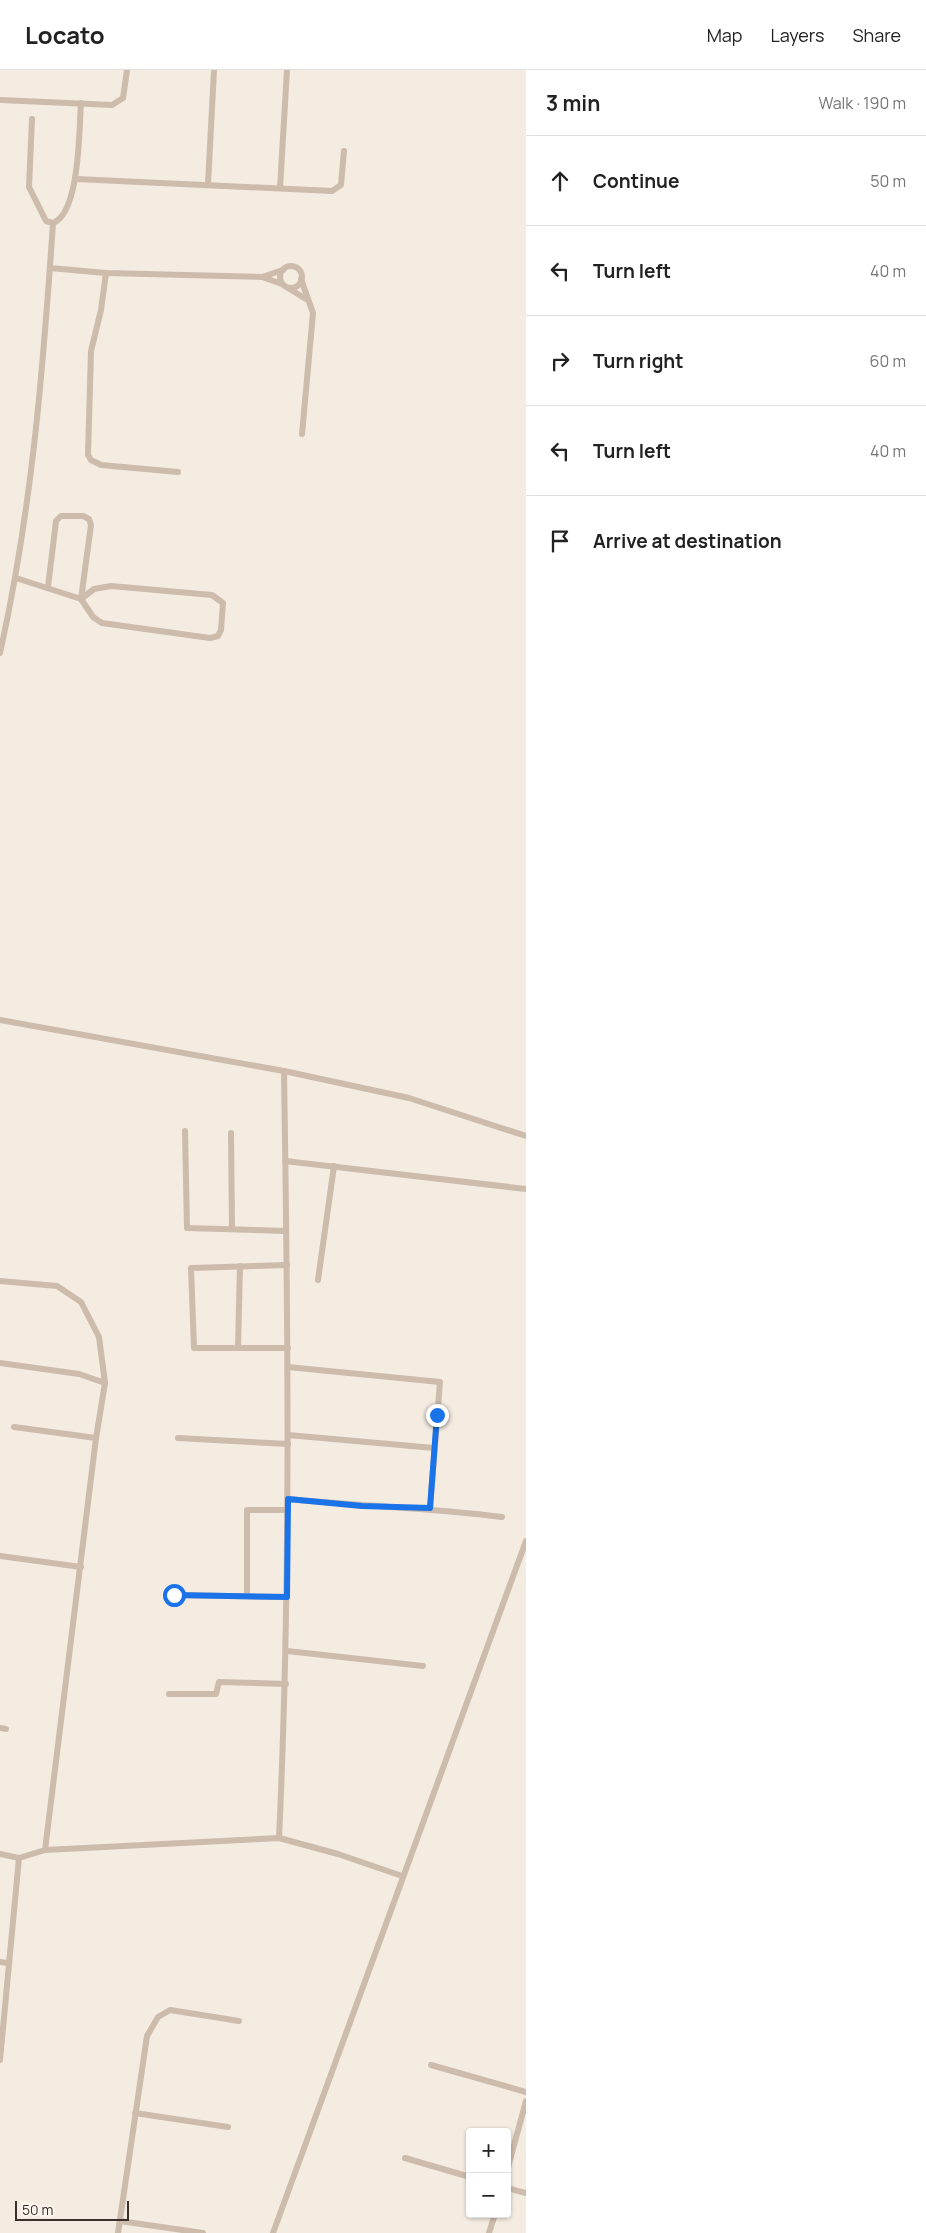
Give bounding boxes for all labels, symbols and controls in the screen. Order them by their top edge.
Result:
text: Locato [25,18,105,51]
text: Map [707,23,742,47]
text: Layers [770,23,824,47]
text: Share [852,23,901,47]
text: 3 min [546,89,600,117]
text: Walk · 190 m [818,92,906,114]
icon: ahead [546,167,574,195]
text: Continue [593,168,679,194]
text: 50 m [870,170,906,192]
icon: left [546,257,574,285]
text: Turn left [593,258,671,284]
text: 40 m [870,260,906,282]
icon: right [546,347,574,375]
text: Turn right [593,348,683,374]
text: 60 m [870,350,906,372]
icon: left [546,437,574,465]
text: Turn left [593,438,671,464]
text: 40 m [870,440,906,462]
icon: arrive [546,527,574,555]
text: Arrive at destination [593,528,782,554]
route end [426,1404,449,1427]
route start [163,1584,186,1607]
map controls [466,2128,511,2218]
button: + [466,2128,511,2173]
button: − [466,2173,511,2218]
scale bar [15,2198,129,2221]
text: 50 m [22,2200,53,2219]

